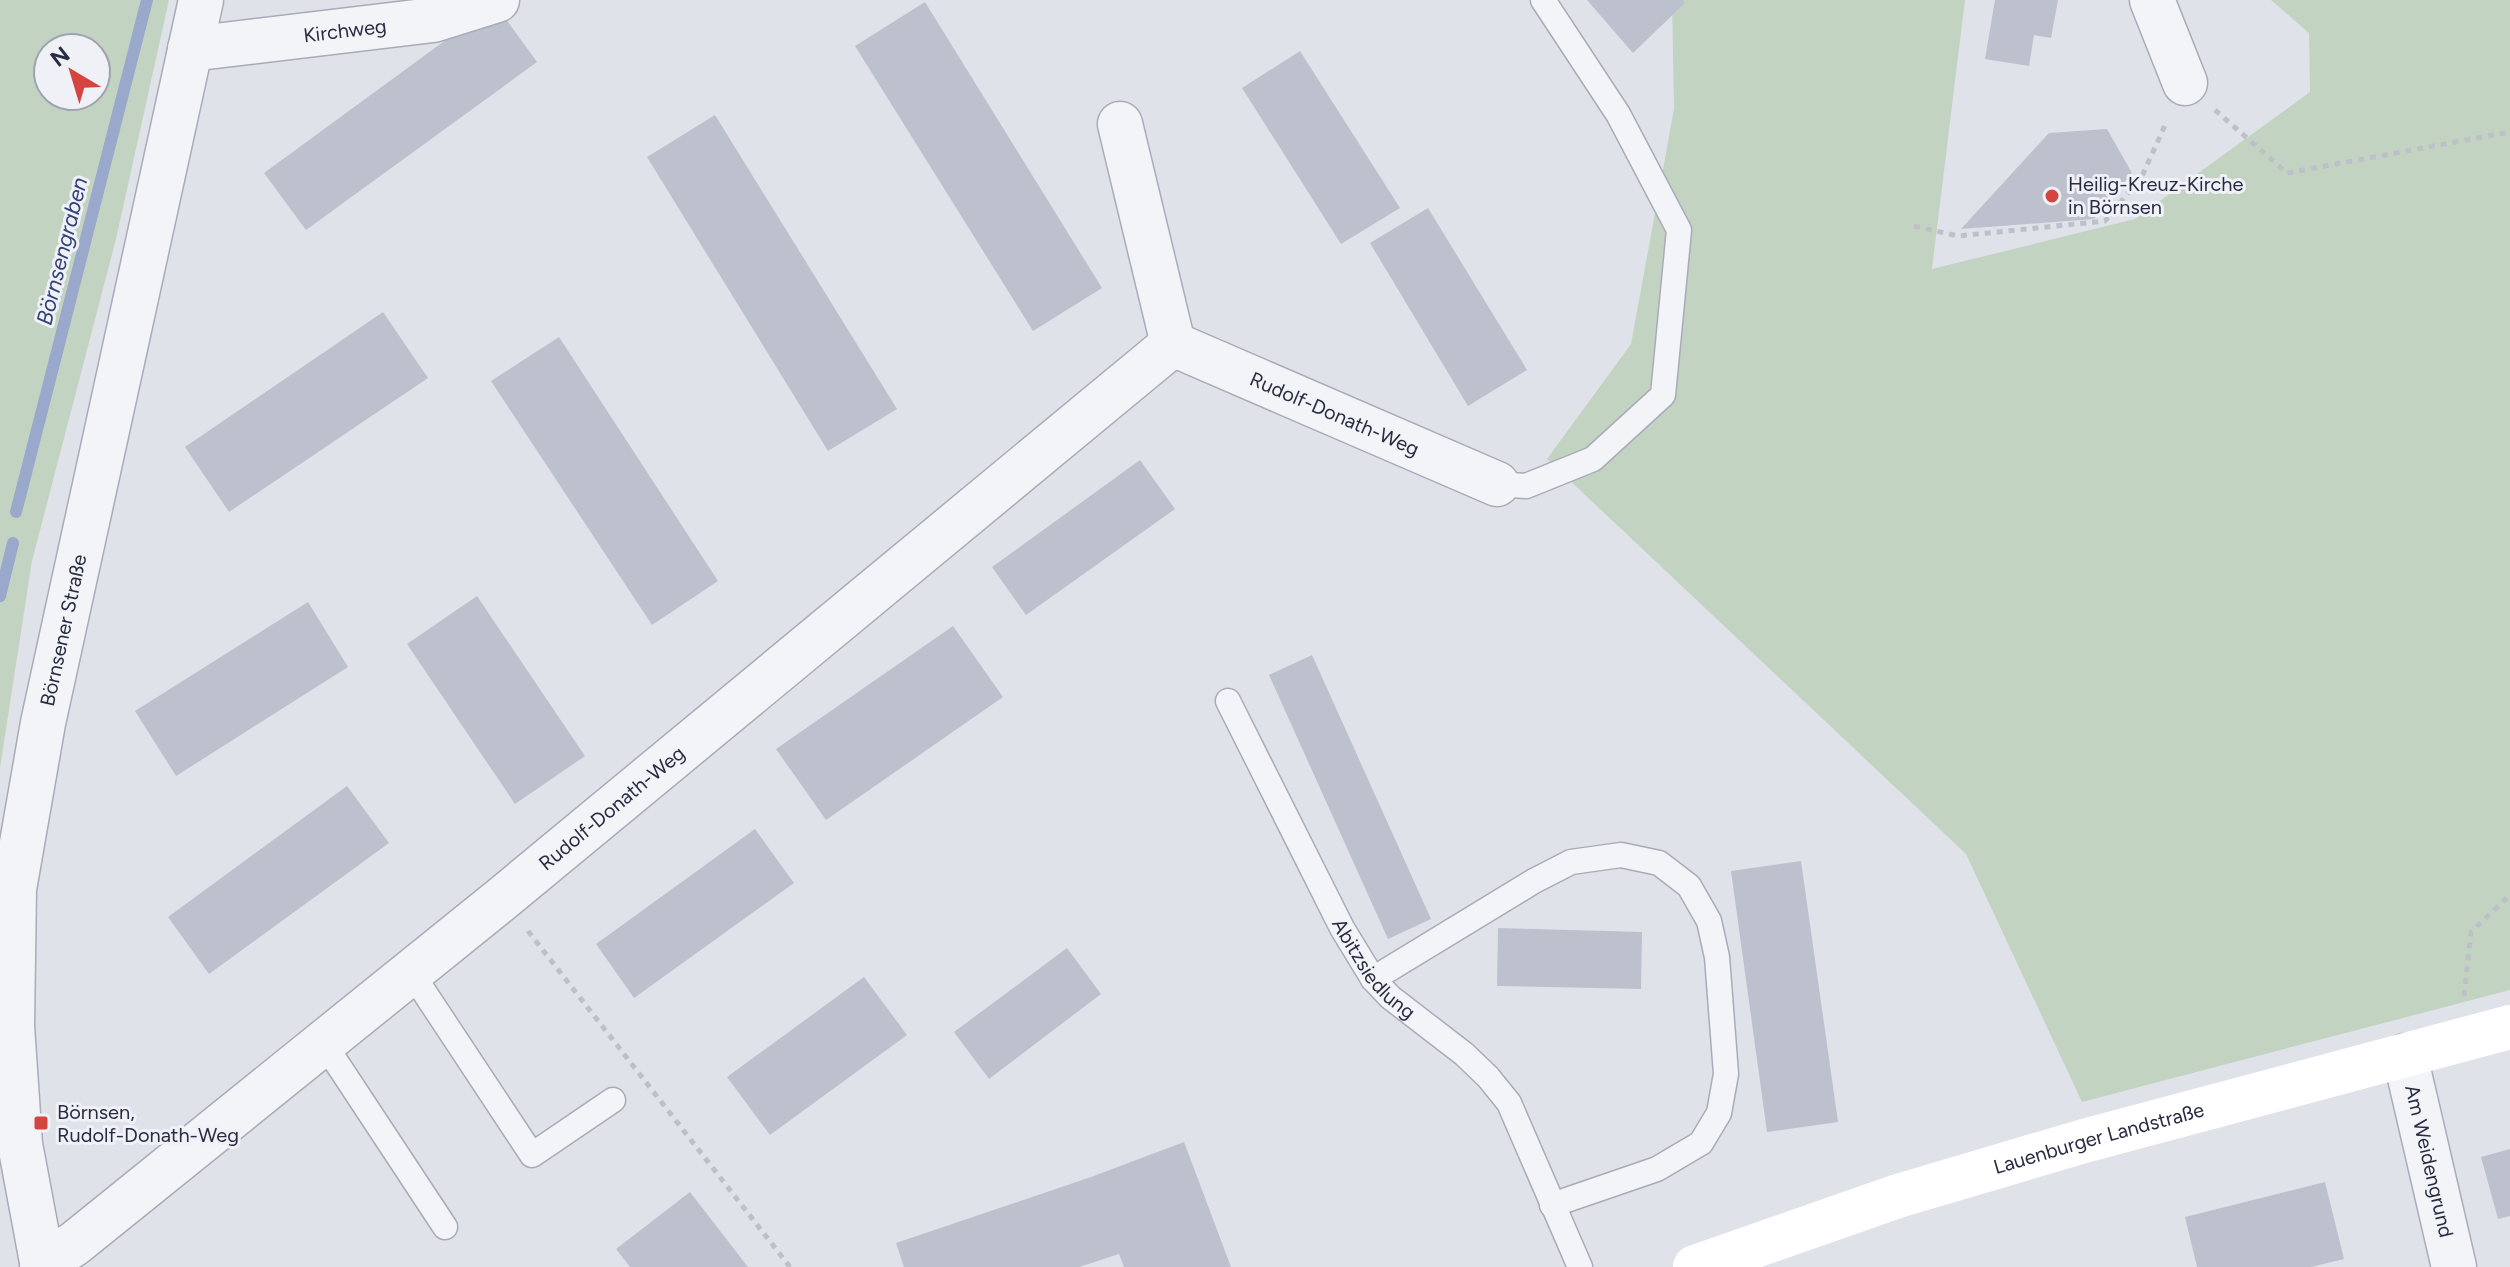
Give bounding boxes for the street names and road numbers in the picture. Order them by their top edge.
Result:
street label: Kirchweg [302,14,388,47]
street label: Rudolf-Donath-Weg [1246,367,1423,461]
street label: Börnsener Straße [35,552,92,708]
street label: Rudolf-Donath-Weg [534,741,690,875]
street label: Abitzsiedlung [1327,914,1420,1024]
street label: Am Weidengrund [2400,1083,2459,1240]
street label: Lauenburger Landstraße [1991,1097,2207,1179]

